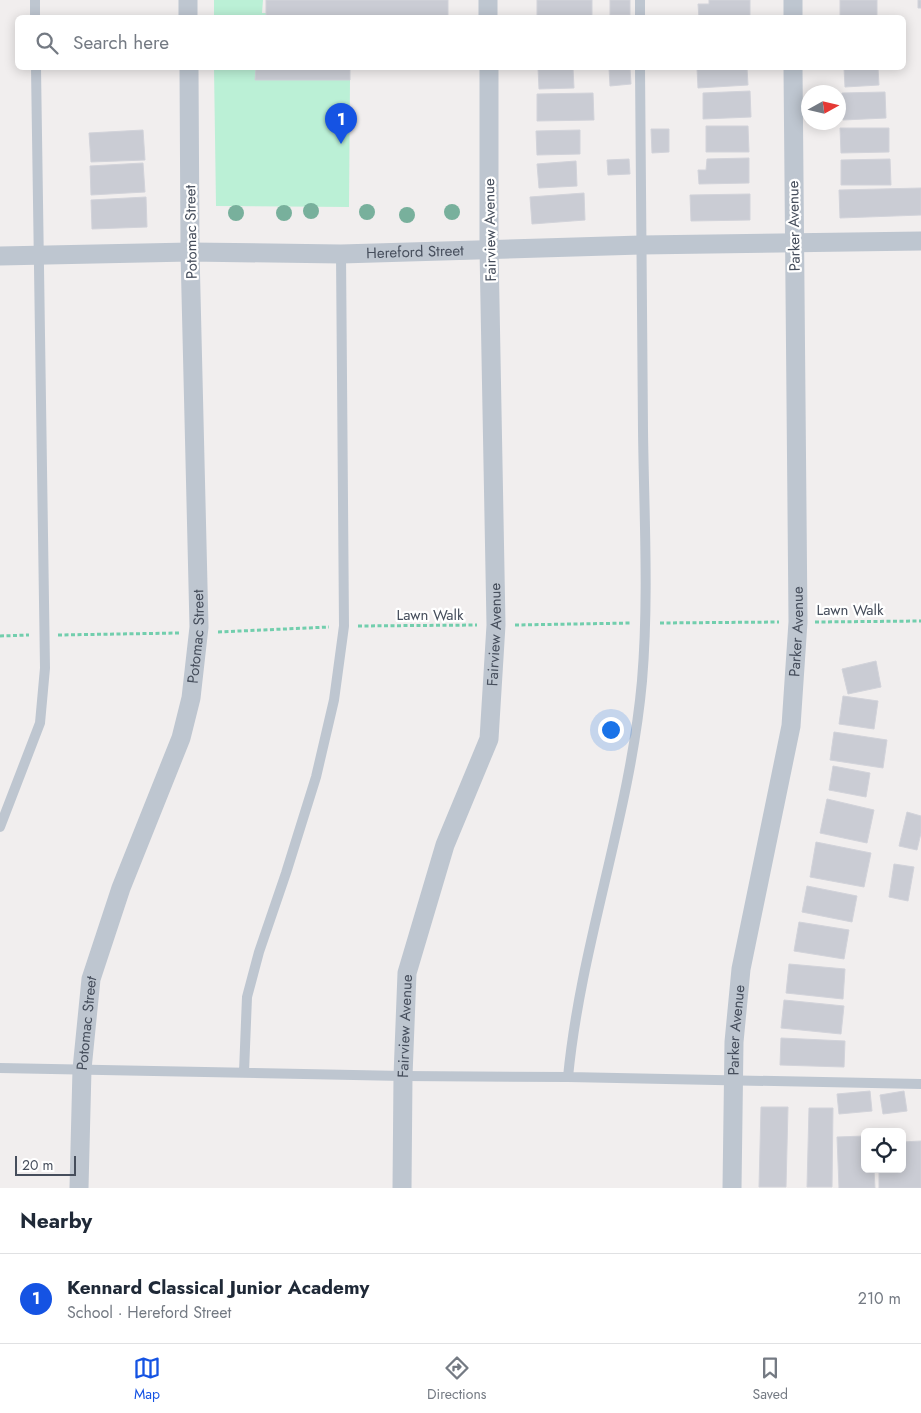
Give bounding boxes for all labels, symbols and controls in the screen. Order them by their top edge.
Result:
search box [15,15,906,70]
icon: search [33,29,61,57]
text: Search here [73,29,169,56]
north arrow [801,85,846,130]
pin: 1 [325,103,357,144]
street label: Fairview Avenue [478,178,502,282]
street label: Parker Avenue [782,180,806,271]
street label: Potomac Street [179,184,203,279]
street label: Hereford Street [366,239,464,264]
street label: Fairview Avenue [481,582,507,687]
street label: Parker Avenue [783,586,809,678]
street label: Potomac Street [182,589,210,685]
street label: Lawn Walk [816,599,884,621]
street label: Lawn Walk [396,604,464,626]
your location [598,717,624,743]
street label: Potomac Street [71,973,102,1071]
street label: Fairview Avenue [392,974,418,1078]
street label: Parker Avenue [723,984,750,1076]
map controls [861,1128,906,1173]
button: locate [861,1128,906,1173]
scale bar [15,1153,76,1176]
text: 20 m [22,1155,54,1175]
text: Nearby [20,1206,92,1236]
text: Kennard Classical Junior Academy [67,1274,369,1301]
text: 1 [32,1287,40,1310]
text: 210 m [858,1287,901,1310]
text: School · Hereford Street [67,1301,231,1324]
tab: Map [133,1354,161,1404]
tab: Directions [427,1354,486,1404]
tab: Saved [752,1354,788,1404]

